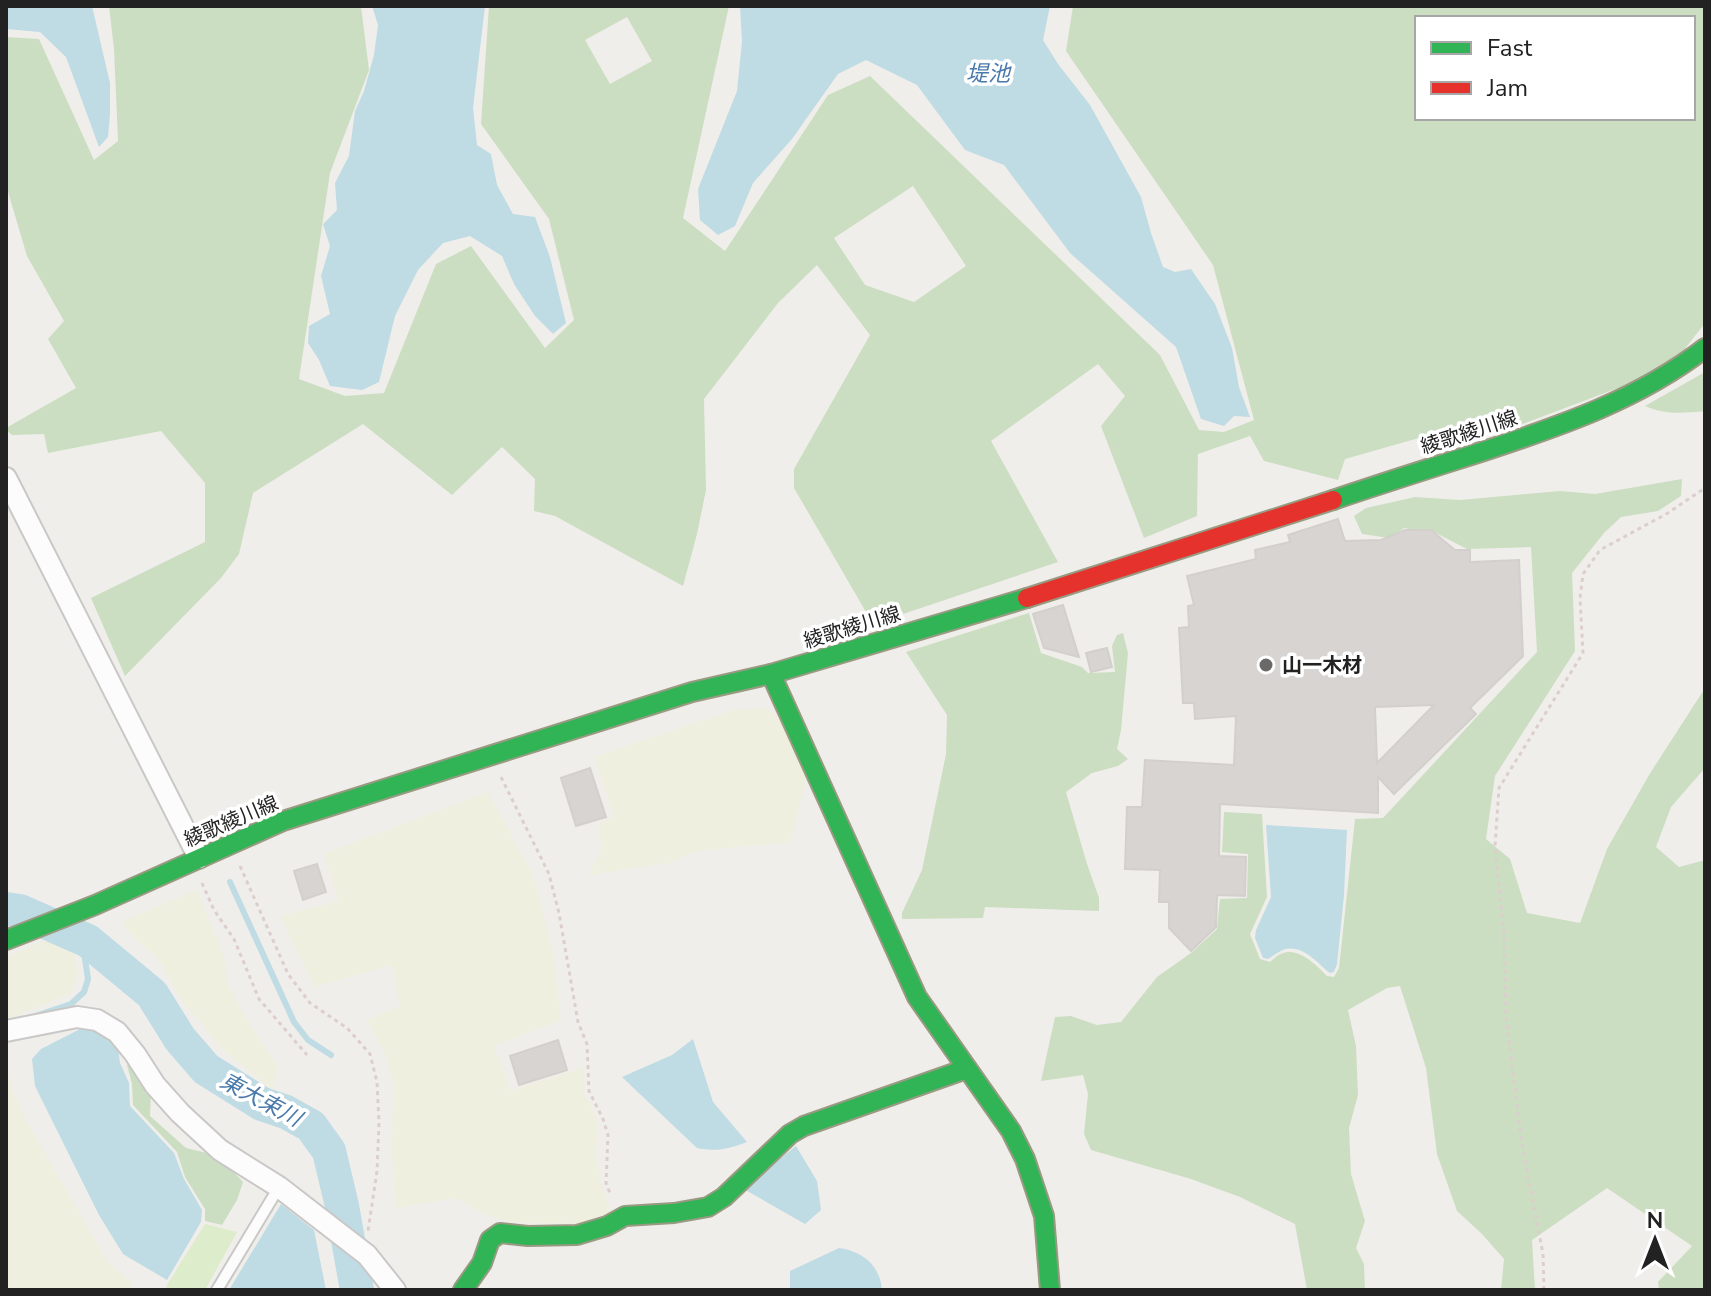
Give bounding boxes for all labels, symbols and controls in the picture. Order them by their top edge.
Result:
legend [1415,16,1695,120]
text: Fast [1487,32,1533,64]
water label: 堤池 [966,59,1012,89]
text: Jam [1486,72,1528,104]
street label: 綾歌綾川線 [1417,404,1521,461]
street label: 綾歌綾川線 [800,600,904,655]
place label: 山一木材 [1282,652,1362,679]
marker: 山一木材 [1257,656,1275,674]
street label: 綾歌綾川線 [180,789,282,853]
water label: 東大束川 [215,1066,308,1135]
north arrow [1615,1200,1695,1280]
text: N [1647,1206,1663,1236]

